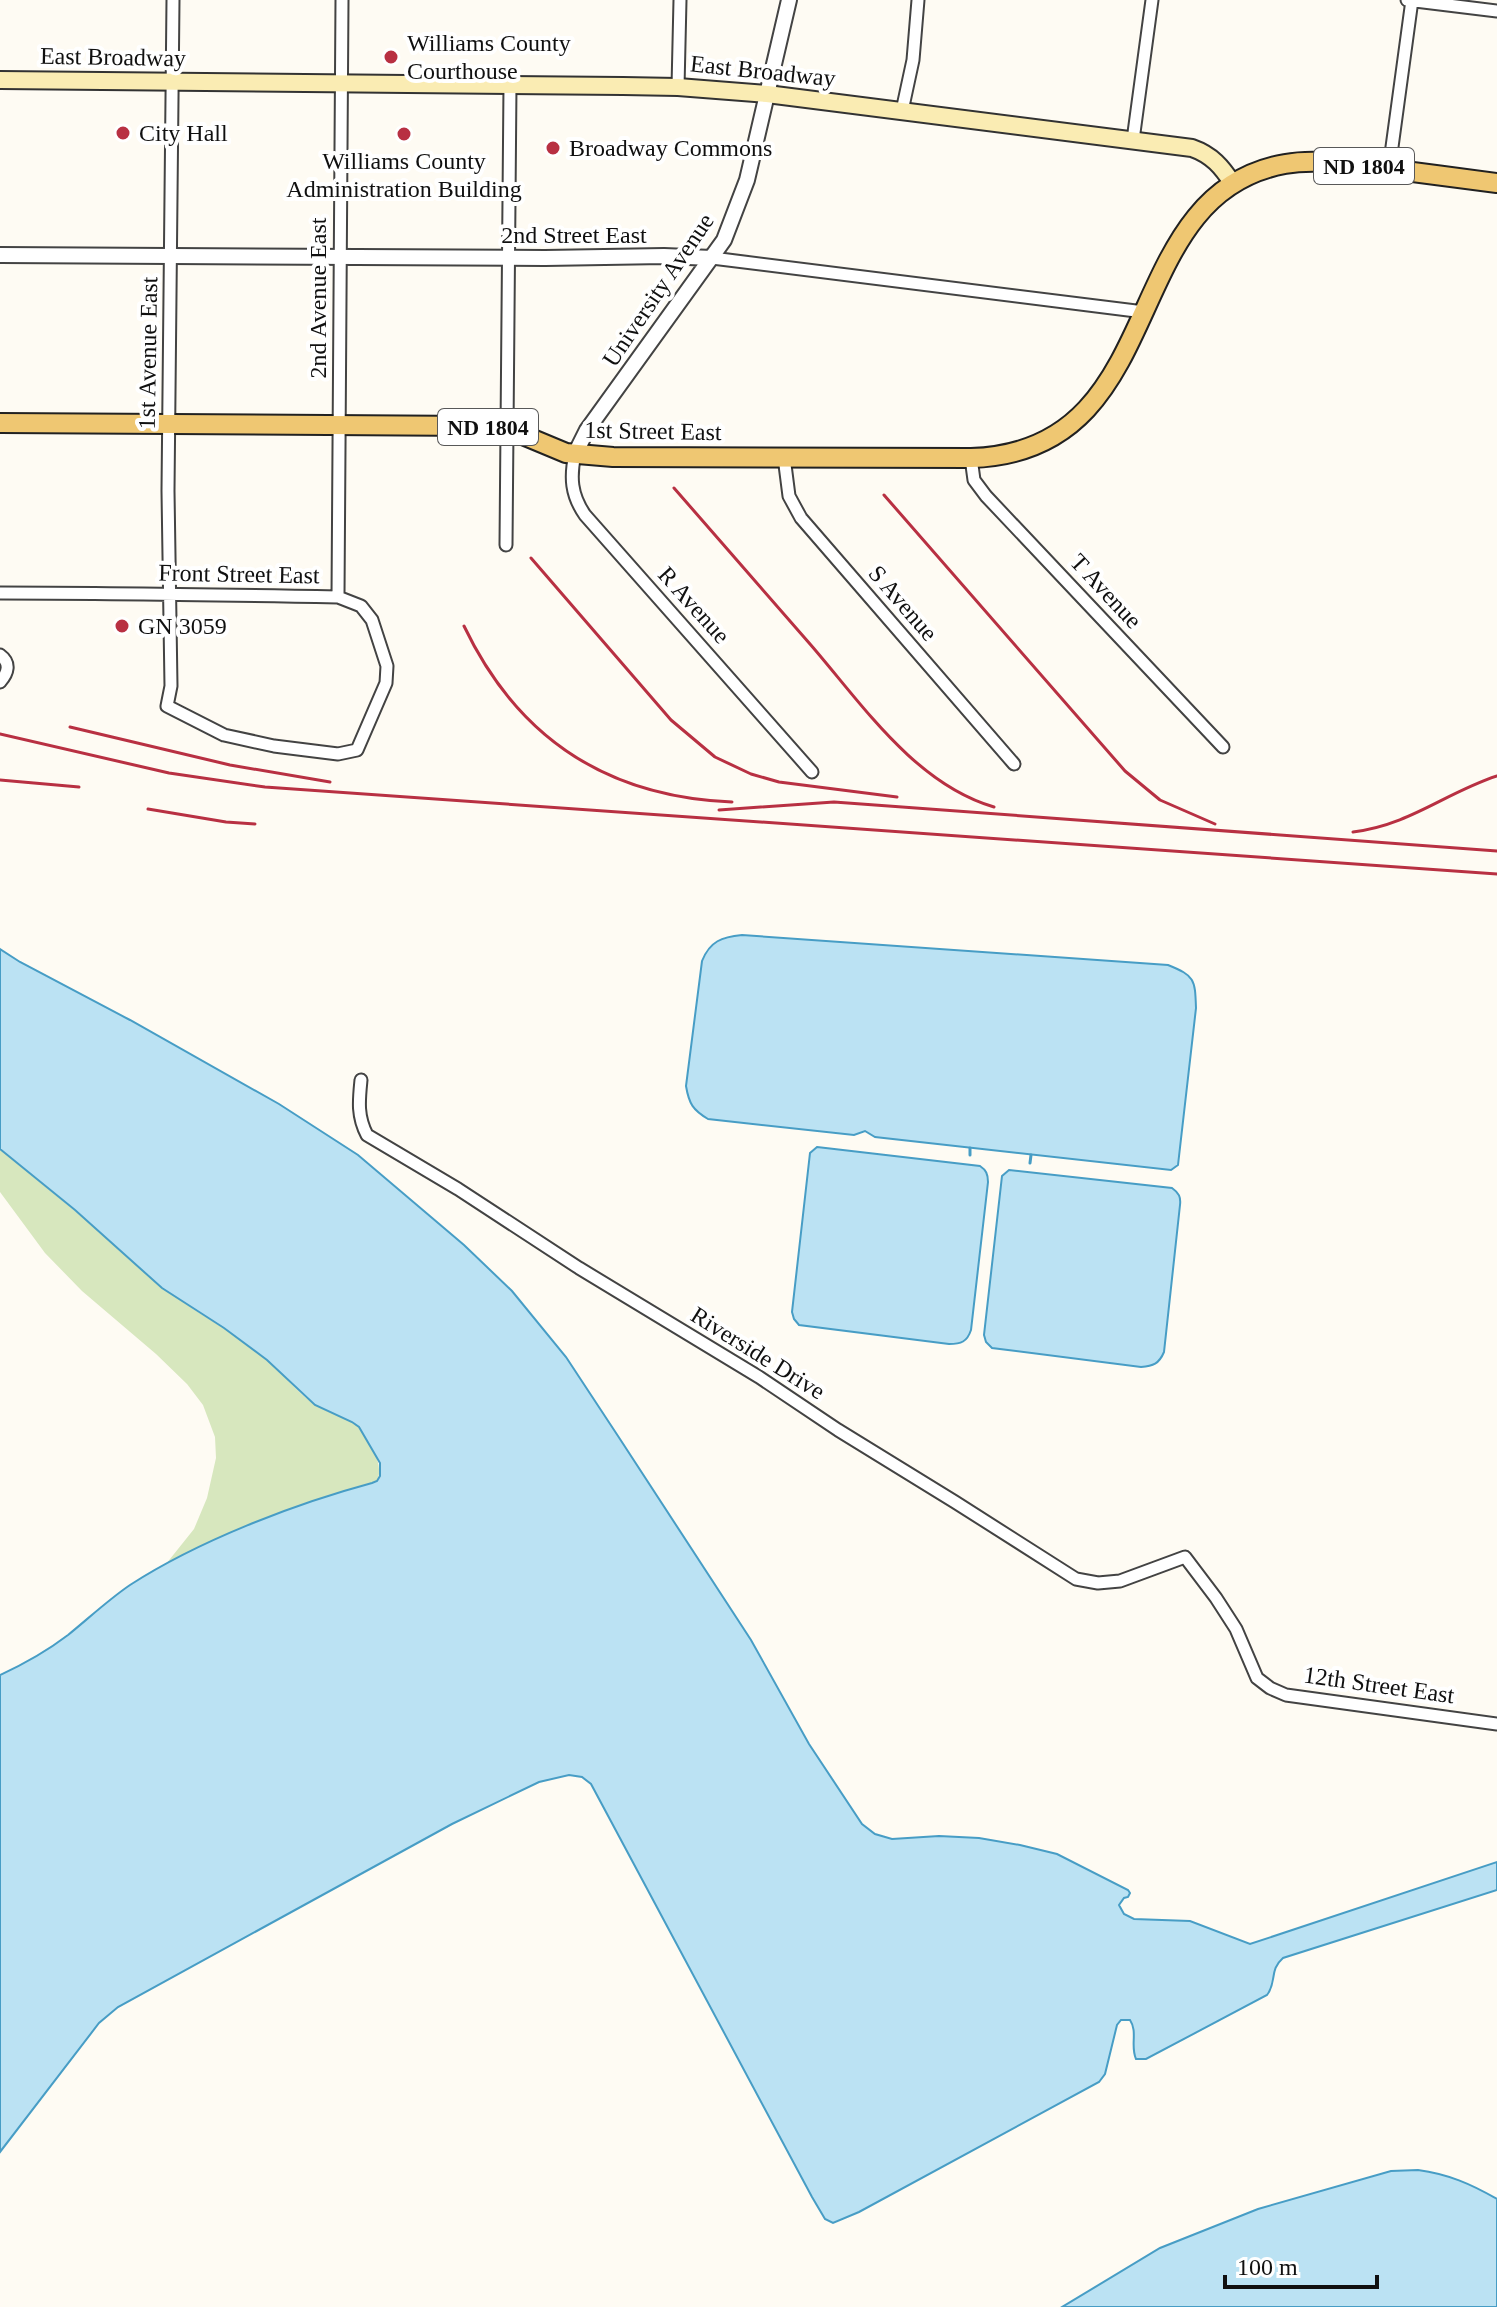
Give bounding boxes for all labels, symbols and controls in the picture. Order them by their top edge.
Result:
place label: Williams County Courthouse [407,30,571,84]
street label: East Broadway [40,43,186,71]
marker: Williams County Courthouse [382,48,400,66]
street label: East Broadway [689,50,837,92]
place label: City Hall [139,120,228,146]
marker: City Hall [114,124,132,142]
marker: Williams County Administration Building [395,125,413,143]
place label: Broadway Commons [569,135,772,161]
marker: Broadway Commons [544,139,562,157]
place label: Williams County Administration Building [286,148,522,202]
road number: ND 1804 [1314,148,1414,184]
street label: University Avenue [597,209,719,371]
street label: 2nd Avenue East [305,217,331,378]
street label: 2nd Street East [501,222,647,248]
street label: 1st Avenue East [134,276,162,430]
road number: ND 1804 [438,409,538,445]
street label: 1st Street East [584,417,722,445]
street label: T Avenue [1065,549,1147,633]
street label: Front Street East [158,560,320,588]
street label: S Avenue [863,560,943,646]
street label: R Avenue [653,562,735,648]
place label: GN 3059 [138,613,227,639]
marker: GN 3059 [113,617,131,635]
street label: Riverside Drive [686,1302,830,1404]
street label: 12th Street East [1302,1662,1456,1708]
scale bar [1225,2239,1377,2289]
text: 100 m [1237,2254,1298,2280]

